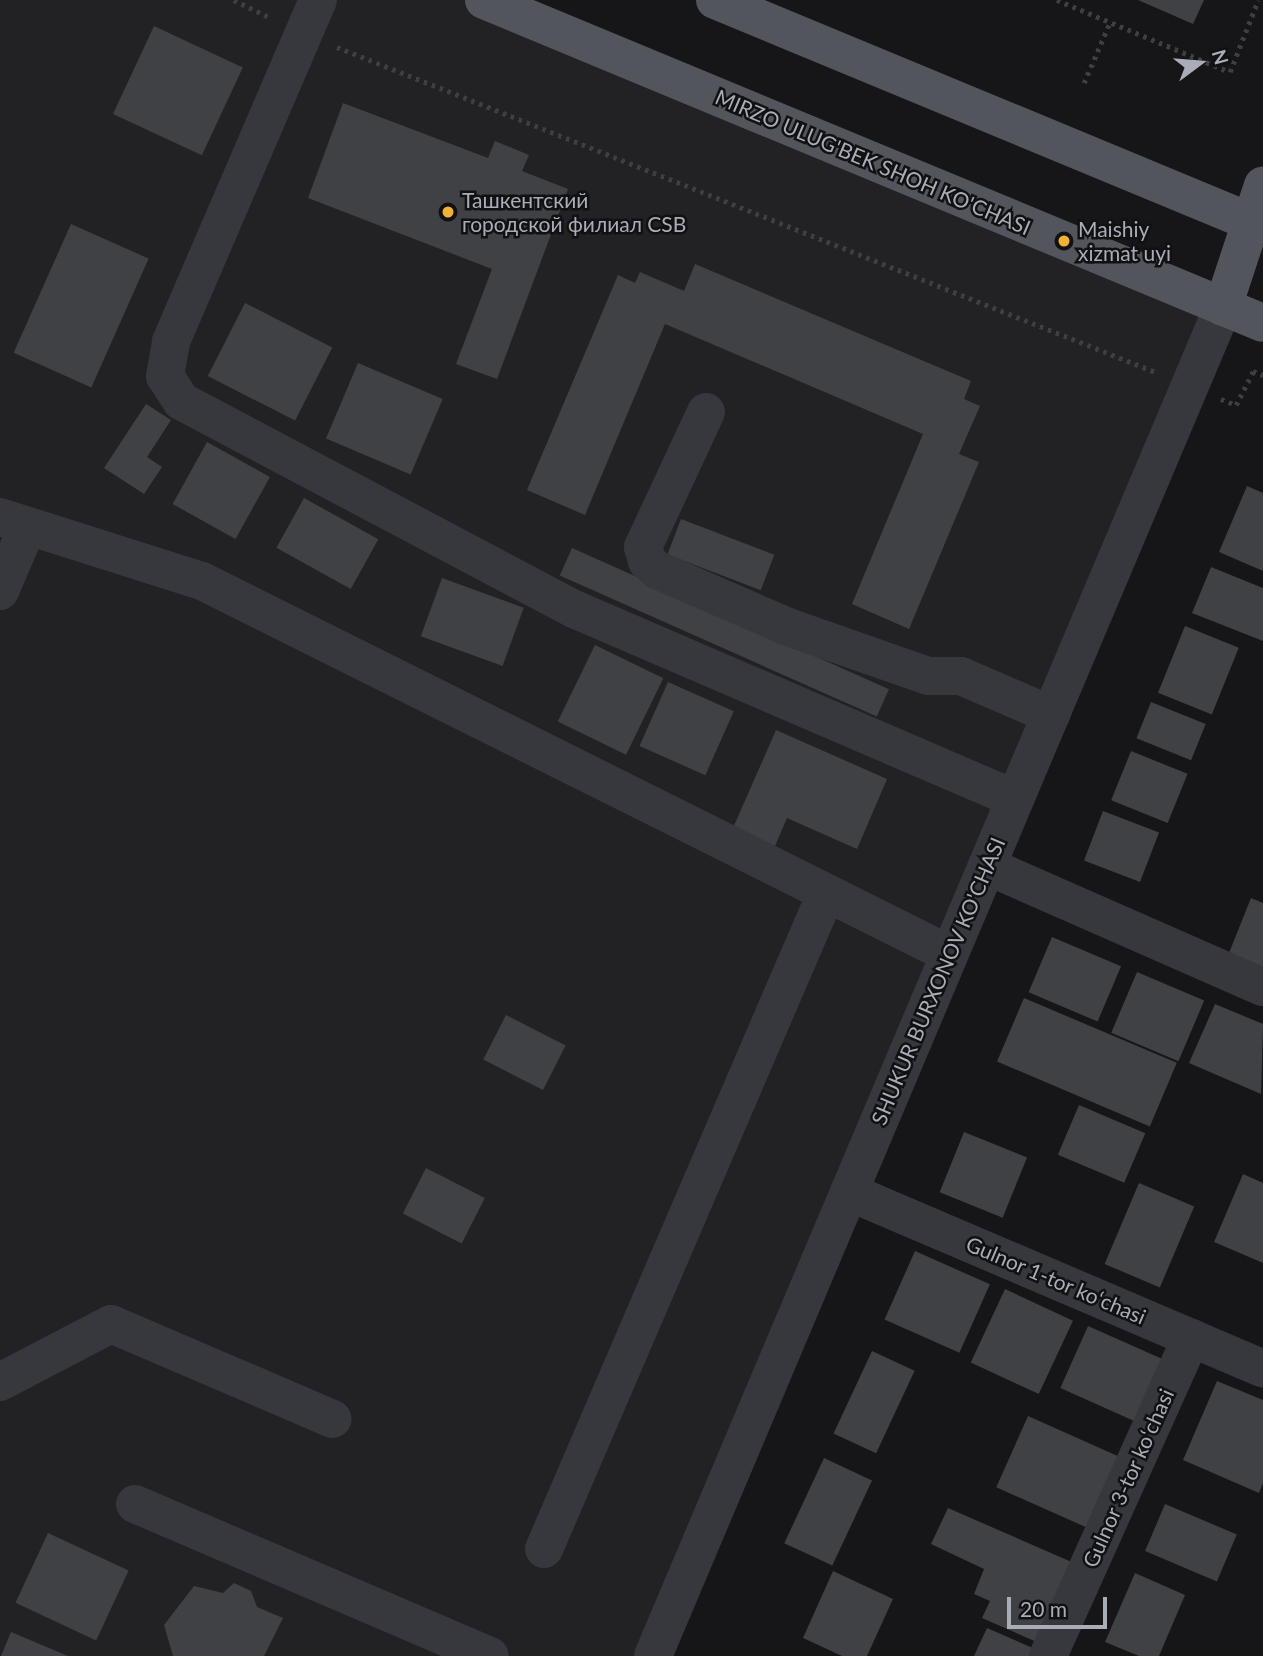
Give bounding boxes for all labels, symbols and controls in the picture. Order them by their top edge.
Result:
north arrow [1165,28,1235,98]
text: N [1208,47,1234,67]
street label: MIRZO ULUG'BEK SHOH KO'CHASI [712,84,1034,240]
place label: Ташкентский городской филиал CSB [462,187,686,237]
marker: Ташкентский городской филиал CSB [440,204,456,220]
place label: Maishiy xizmat uyi [1078,216,1171,266]
marker: Maishiy xizmat uyi [1056,233,1072,249]
street label: SHUKUR BURXONOV KO'CHASI [866,833,1010,1129]
street label: Gulnor 1-tor koʻchasi [962,1231,1150,1329]
street label: Gulnor 3-tor koʻchasi [1077,1384,1179,1572]
scale bar [1011,1582,1111,1626]
text: 20 m [1020,1596,1067,1621]

